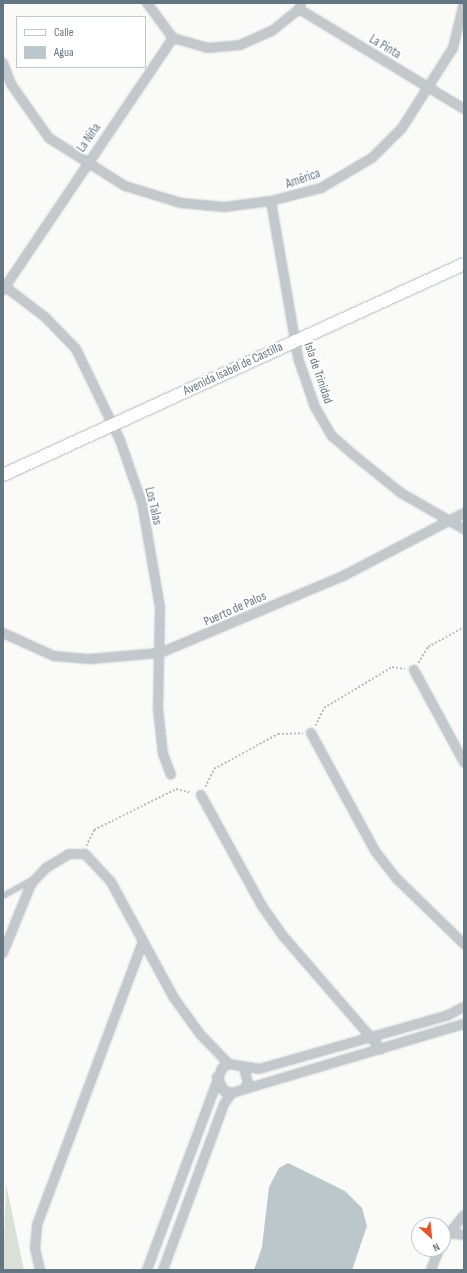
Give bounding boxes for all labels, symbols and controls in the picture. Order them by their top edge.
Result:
legend [16,16,146,68]
text: Calle [54,25,74,40]
street label: La Pinta [366,31,404,63]
text: Agua [54,45,74,60]
street label: La Niña [74,121,104,155]
street label: América [284,166,322,192]
street label: Avenida Isabel de Castilla [181,339,285,399]
street label: Isla de Trinidad [300,340,336,406]
street label: Los Talas [141,486,165,526]
street label: Puerto de Palos [201,588,269,630]
north arrow [411,1217,451,1257]
text: N [431,1240,442,1254]

